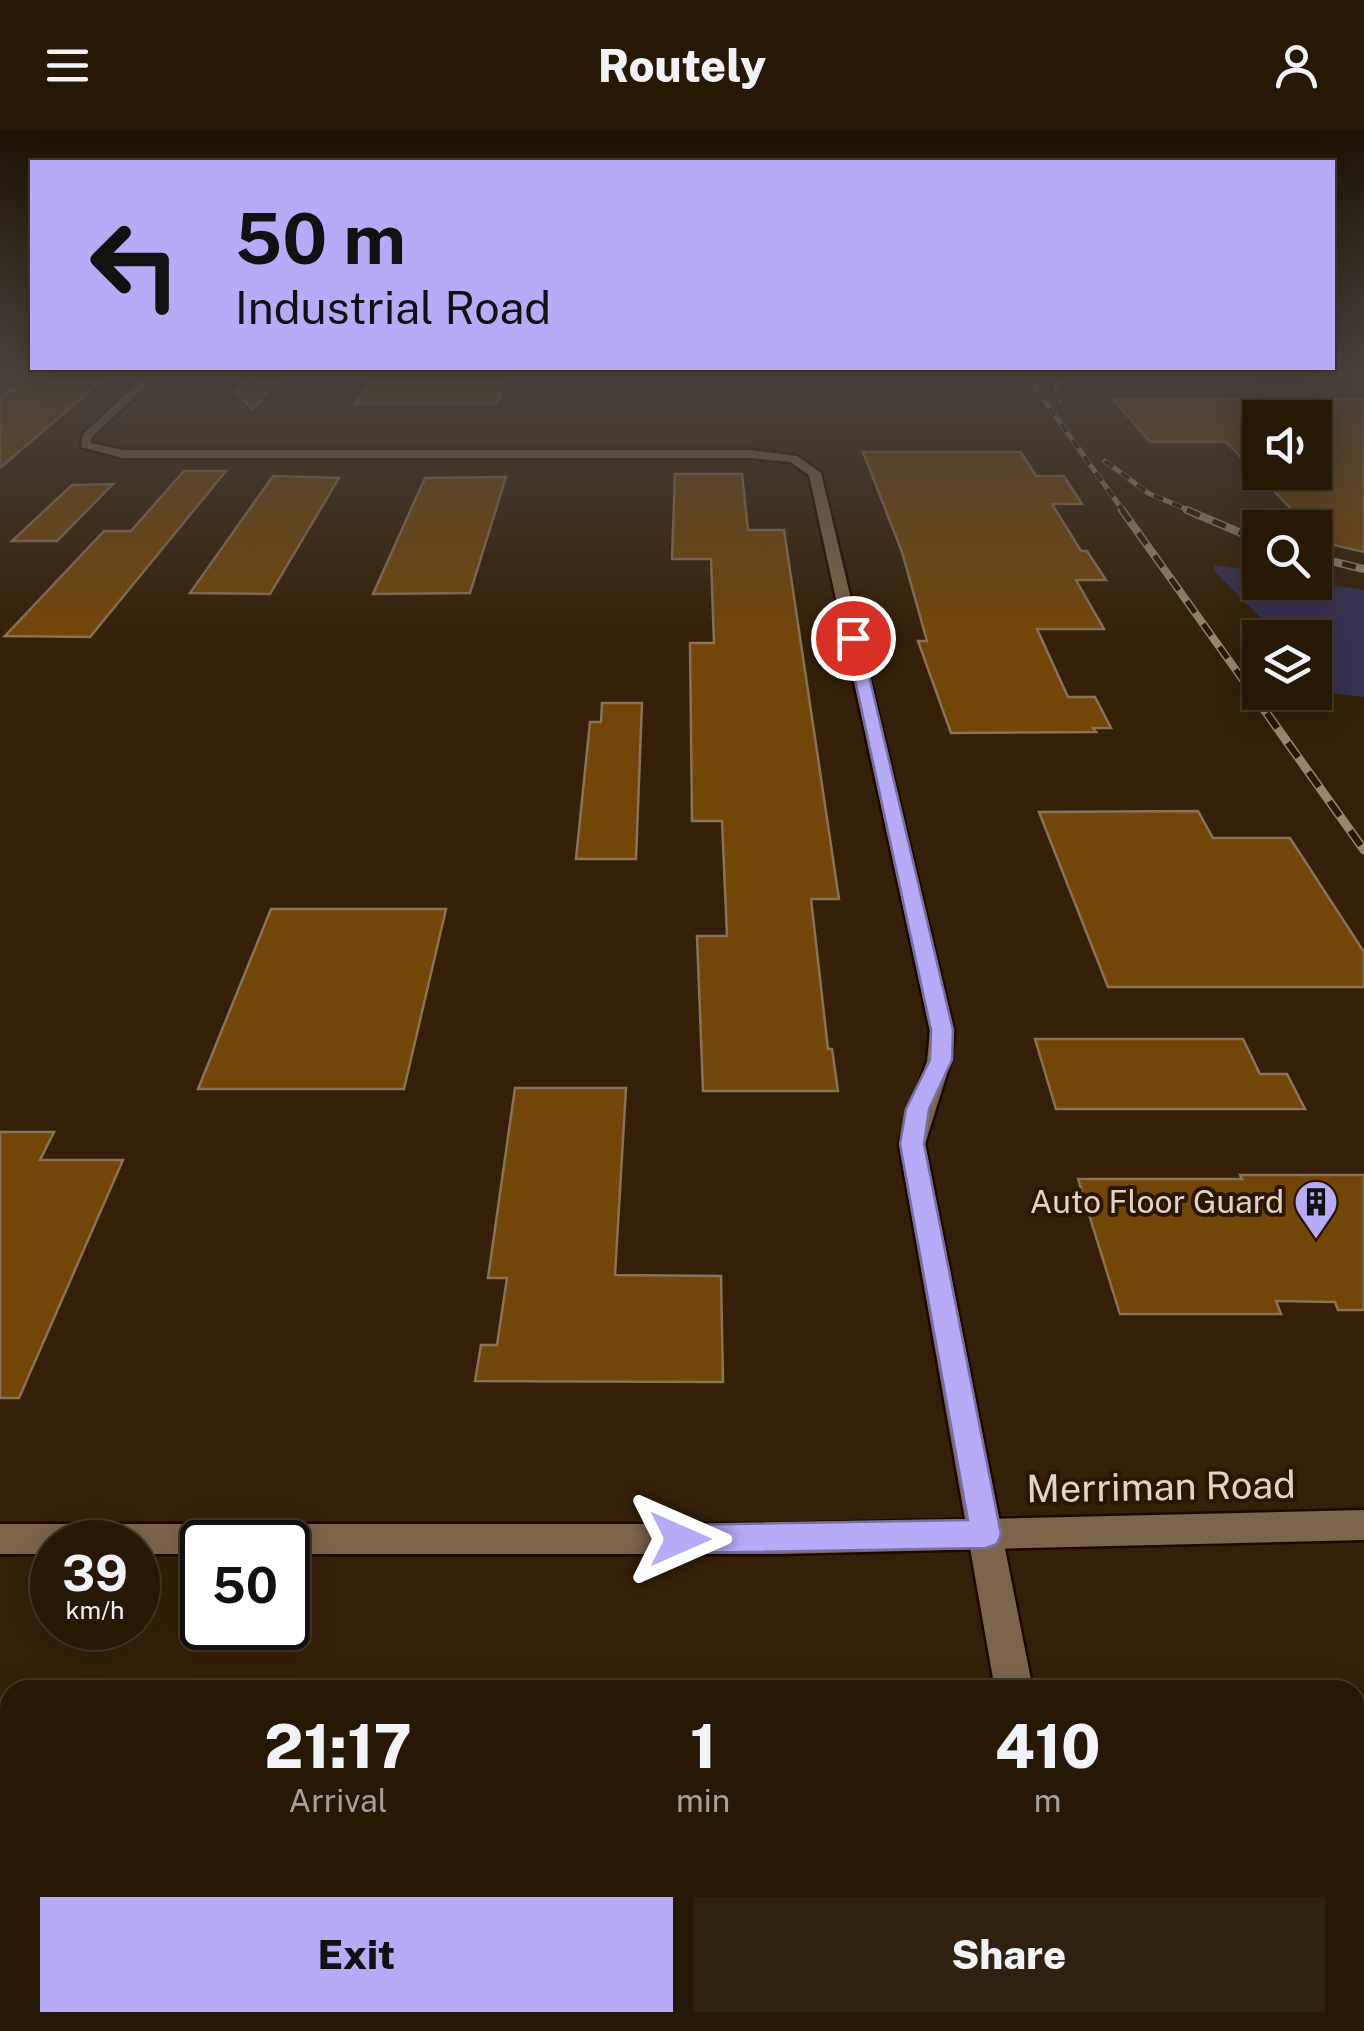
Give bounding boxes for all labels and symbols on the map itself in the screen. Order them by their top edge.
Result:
pin [811,596,896,681]
building icon: Auto Floor Guard [1293,1179,1339,1240]
place label: Auto Floor Guard [1030,1183,1284,1220]
street label: Merriman Road [1026,1462,1296,1511]
position arrow [628,1487,732,1591]
speed limit sign: 50 [180,1520,310,1650]

